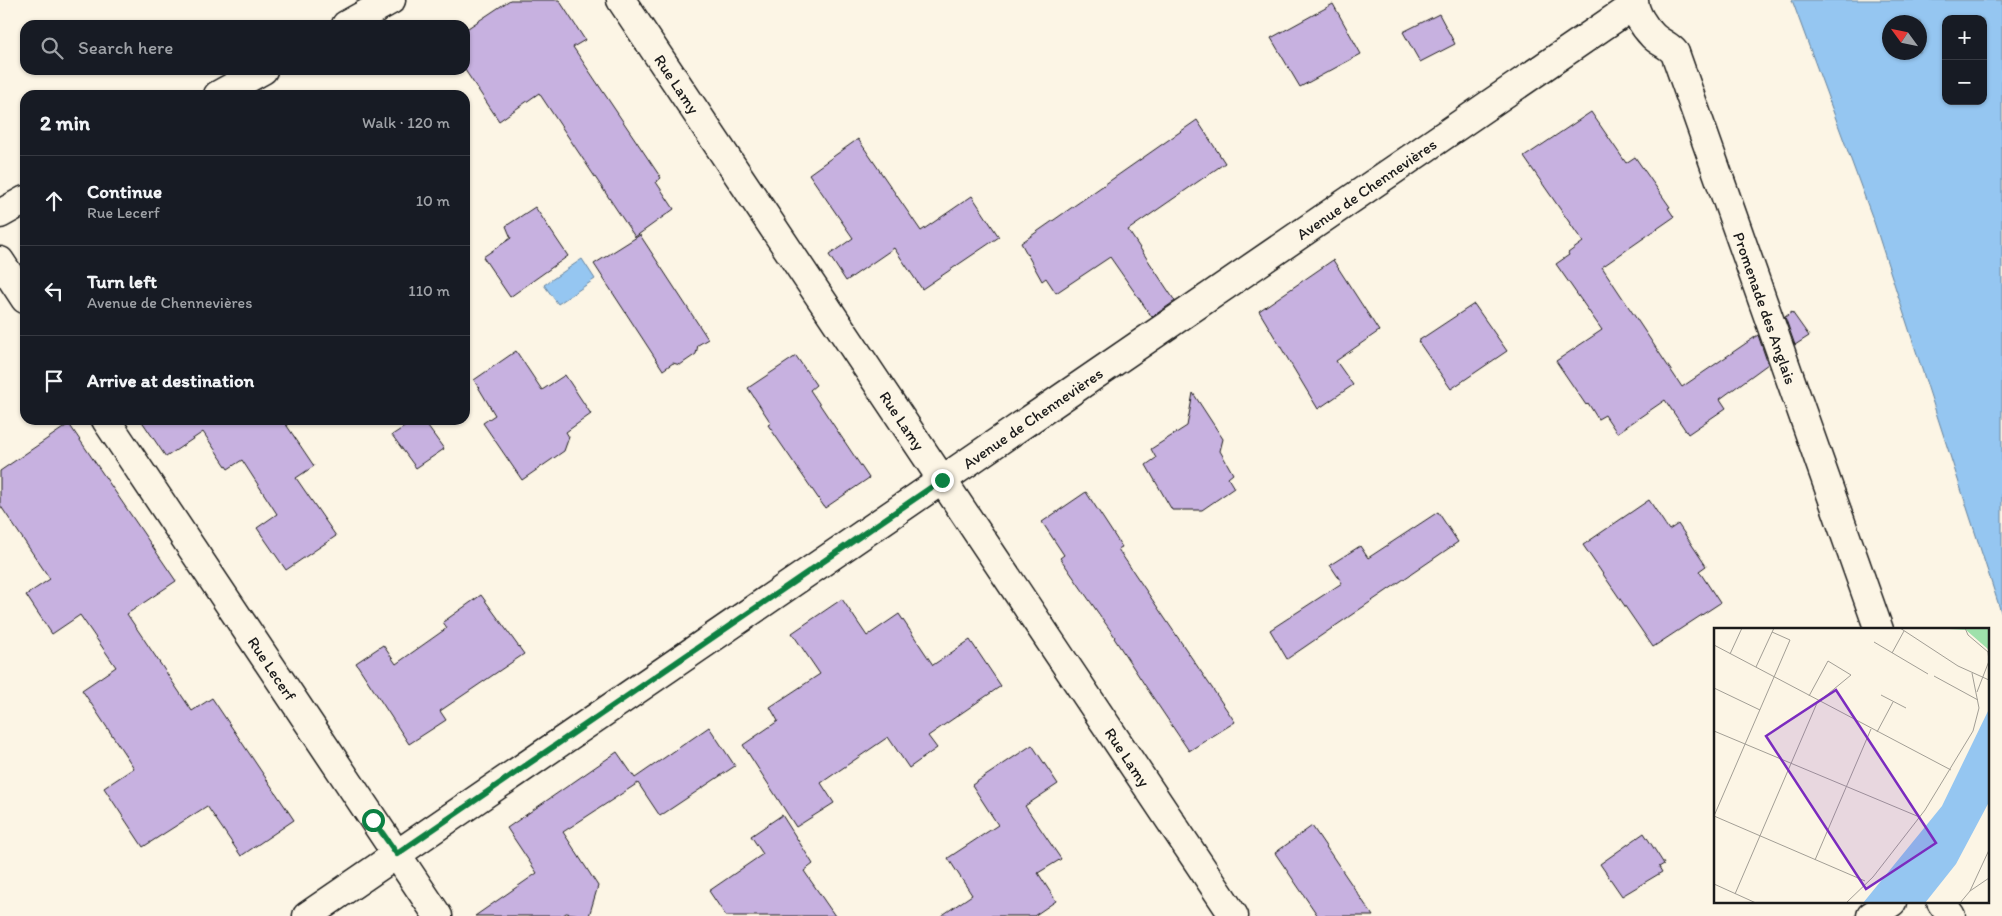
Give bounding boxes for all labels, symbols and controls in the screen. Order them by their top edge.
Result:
north arrow [1882,15,1927,60]
map controls [1942,15,1987,105]
button: + [1942,15,1987,60]
search box [20,20,470,75]
icon: search [38,34,66,62]
text: Search here [78,36,173,59]
street label: Rue Lamy [650,51,704,118]
button: − [1942,60,1987,105]
text: 2 min [40,110,90,135]
text: Walk · 120 m [362,113,450,132]
street label: Avenue de Chennevières [1293,134,1440,244]
text: Continue [87,180,162,203]
icon: ahead [40,187,68,215]
text: 10 m [416,191,450,210]
text: Rue Lecerf [87,203,160,222]
street label: Promenade des Anglais [1729,230,1800,387]
text: Turn left [87,270,157,293]
icon: left [40,277,68,305]
text: 110 m [408,281,450,300]
text: Avenue de Chennevières [87,293,252,312]
street label: Avenue de Chennevières [959,364,1106,473]
icon: arrive [40,367,68,395]
text: Arrive at destination [87,369,254,392]
street label: Rue Lamy [875,388,929,454]
route end [931,469,954,492]
inset map [1714,628,1990,904]
street label: Rue Lecerf [244,633,301,705]
street label: Rue Lamy [1101,724,1154,791]
route start [362,809,385,832]

